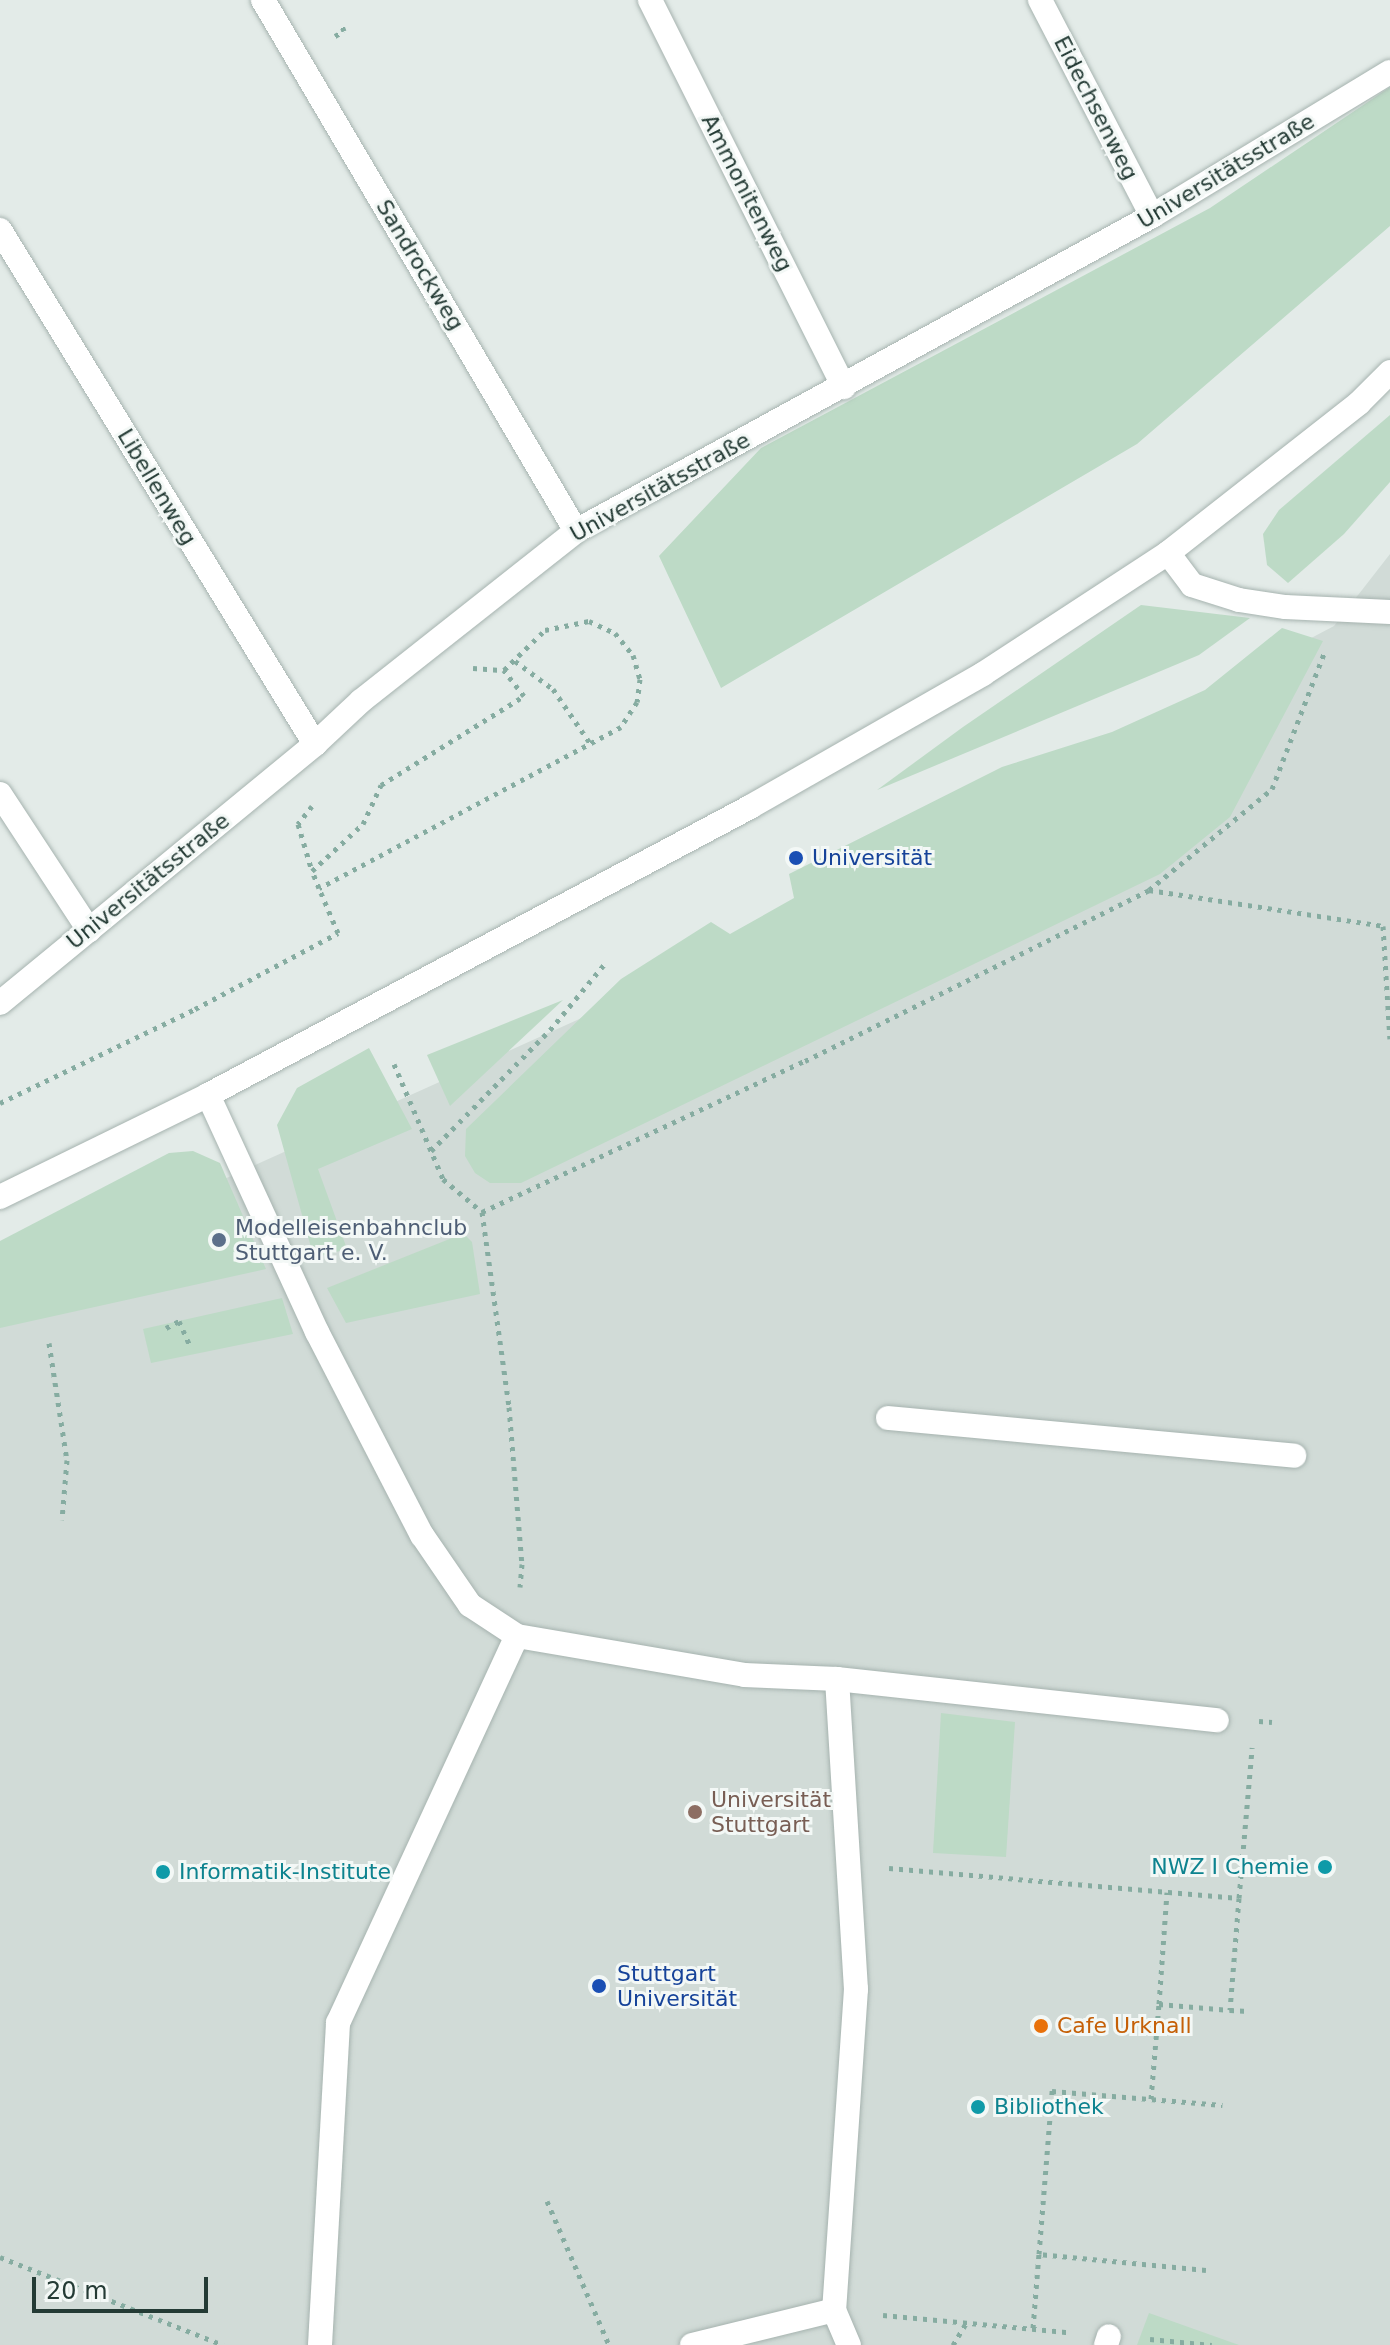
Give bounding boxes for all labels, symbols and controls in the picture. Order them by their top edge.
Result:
street label: Eidechsenweg [1048,32,1144,184]
street label: Universitätsstraße [1133,108,1319,234]
street label: Ammonitenweg [696,110,798,276]
street label: Sandrockweg [371,195,469,335]
street label: Libellenweg [112,424,202,550]
street label: Universitätsstraße [565,427,755,547]
street label: Universitätsstraße [61,807,235,955]
place label: Universität [812,845,932,871]
marker: Universität [787,849,805,867]
place label: Modelleisenbahnclub Stuttgart e. V. [235,1214,467,1266]
marker: Modelleisenbahnclub Stuttgart e. V. [210,1231,228,1249]
place label: Universität Stuttgart [711,1786,831,1838]
marker: Universität Stuttgart [686,1803,704,1821]
place label: NWZ I Chemie [1151,1854,1309,1880]
marker: NWZ I Chemie [1316,1858,1334,1876]
place label: Informatik-Institute [179,1859,391,1885]
marker: Informatik-Institute [154,1863,172,1881]
place label: Stuttgart Universität [617,1960,737,2012]
marker: Stuttgart Universität [588,1975,610,1997]
place label: Cafe Urknall [1057,2013,1192,2039]
marker: Cafe Urknall [1032,2017,1050,2035]
place label: Bibliothek [994,2094,1104,2120]
marker: Bibliothek [969,2098,987,2116]
scale bar [36,2261,212,2311]
text: 20 m [46,2277,108,2305]

